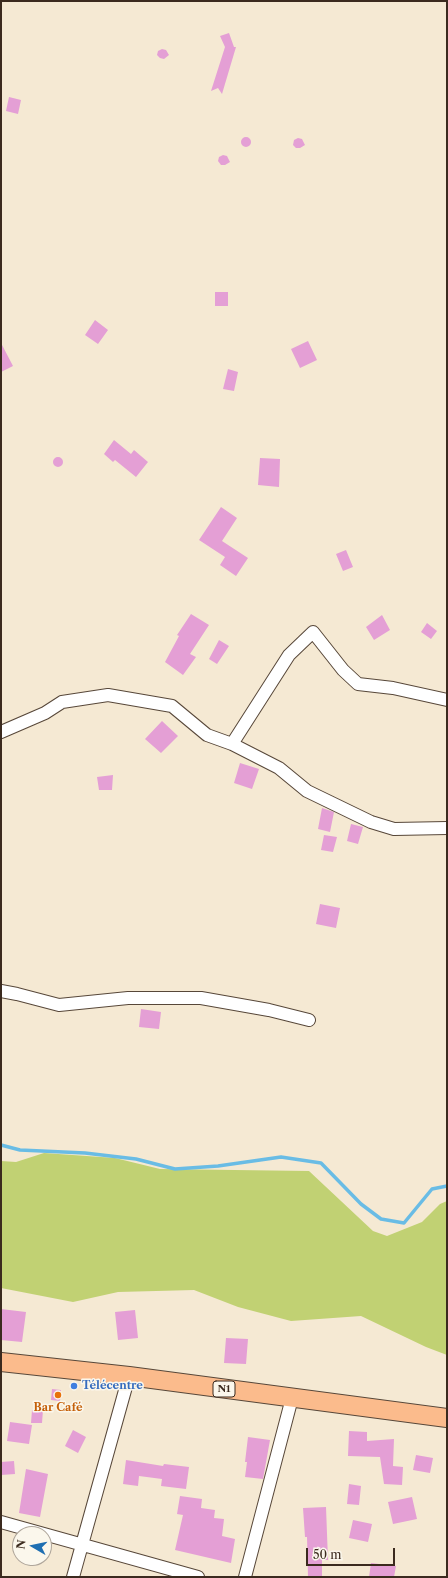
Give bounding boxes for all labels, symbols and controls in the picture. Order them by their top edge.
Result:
place label: Télécentre [82,1379,143,1393]
marker: Télécentre [69,1381,79,1391]
road number: N1 [213,1381,235,1397]
marker: Bar Café [53,1390,63,1400]
place label: Bar Café [34,1401,82,1415]
north arrow [12,1526,52,1566]
text: N [13,1538,29,1550]
scale bar [308,1540,397,1566]
text: 50 m [313,1547,342,1562]

